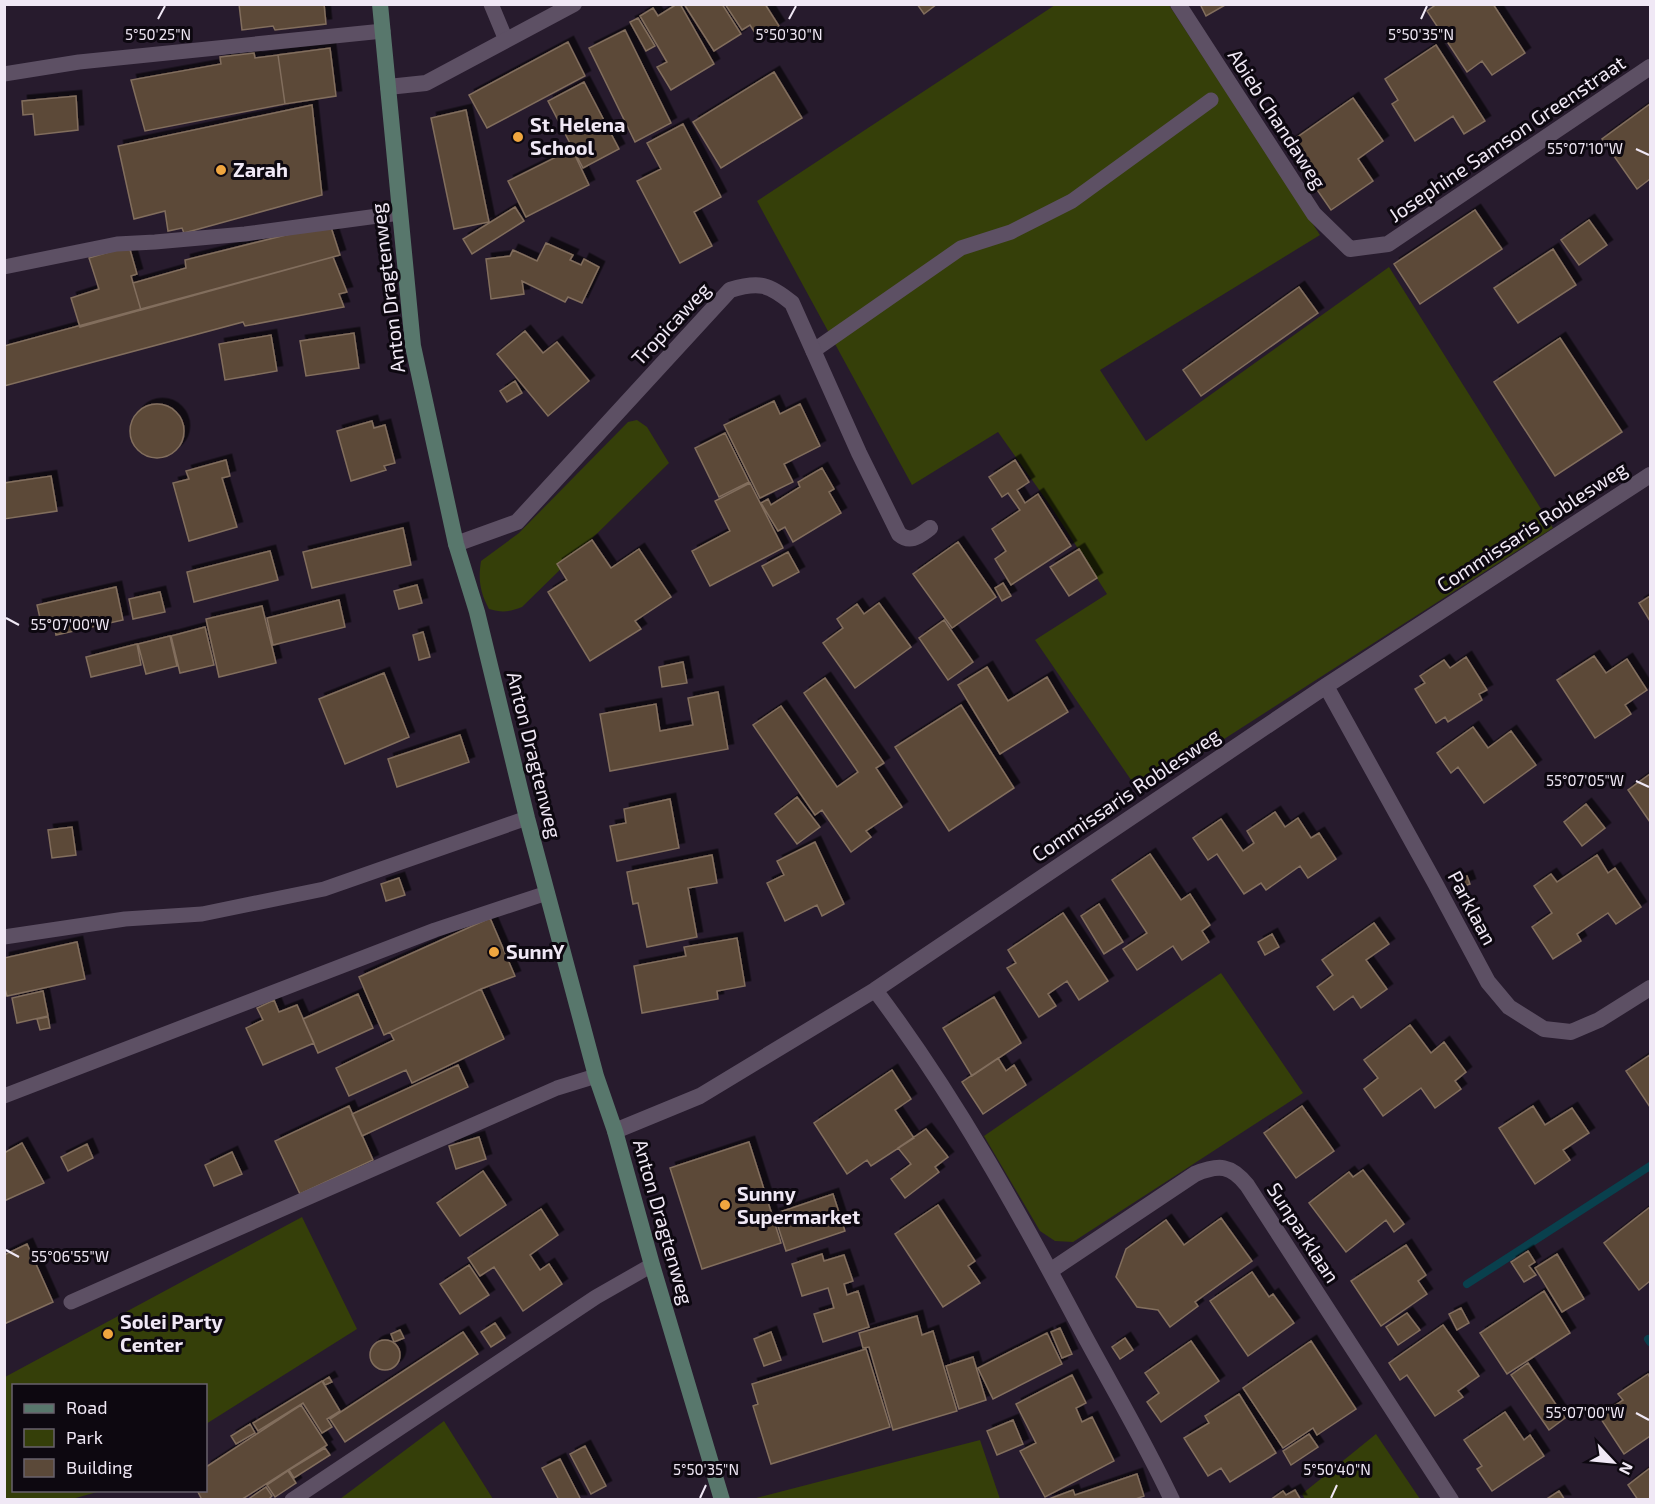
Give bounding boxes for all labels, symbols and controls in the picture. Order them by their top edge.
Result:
text: 5°50'25"N [125,25,191,43]
text: 5°50'30"N [756,25,822,43]
text: 5°50'35"N [1388,25,1454,43]
street label: Abieb Chandaweg [1224,44,1332,193]
street label: Josephine Samson Greenstraat [1384,50,1630,226]
place label: St. Helena School [530,112,625,159]
marker: St. Helena School [511,130,525,144]
text: 55°07'10"W [1547,139,1623,157]
place label: Zarah [233,157,288,181]
marker: Zarah [214,163,228,177]
street label: Anton Dragtenweg [365,202,409,374]
street label: Tropicaweg [626,277,715,370]
street label: Commissaris Roblesweg [1432,456,1631,597]
text: 55°07'00"W [31,615,110,633]
street label: Anton Dragtenweg [503,669,567,841]
street label: Commissaris Roblesweg [1027,722,1224,866]
text: 55°07'05"W [1546,771,1624,789]
street label: Parklaan [1443,866,1502,949]
place label: SunnY [506,939,565,963]
marker: SunnY [487,945,501,959]
street label: Anton Dragtenweg [629,1136,699,1307]
street label: Sunparklaan [1263,1178,1345,1287]
place label: Sunny Supermarket [737,1181,860,1228]
marker: Sunny Supermarket [718,1198,732,1212]
text: 55°06'55"W [31,1247,109,1265]
place label: Solei Party Center [120,1309,224,1356]
marker: Solei Party Center [101,1327,115,1341]
legend [12,1384,207,1492]
text: Road [66,1396,107,1418]
text: 55°07'00"W [1546,1403,1625,1421]
text: Park [66,1426,103,1448]
north arrow [1583,1432,1643,1492]
text: Building [66,1456,133,1478]
text: N [1616,1459,1638,1478]
text: 5°50'35"N [673,1460,739,1478]
text: 5°50'40"N [1303,1460,1371,1478]

